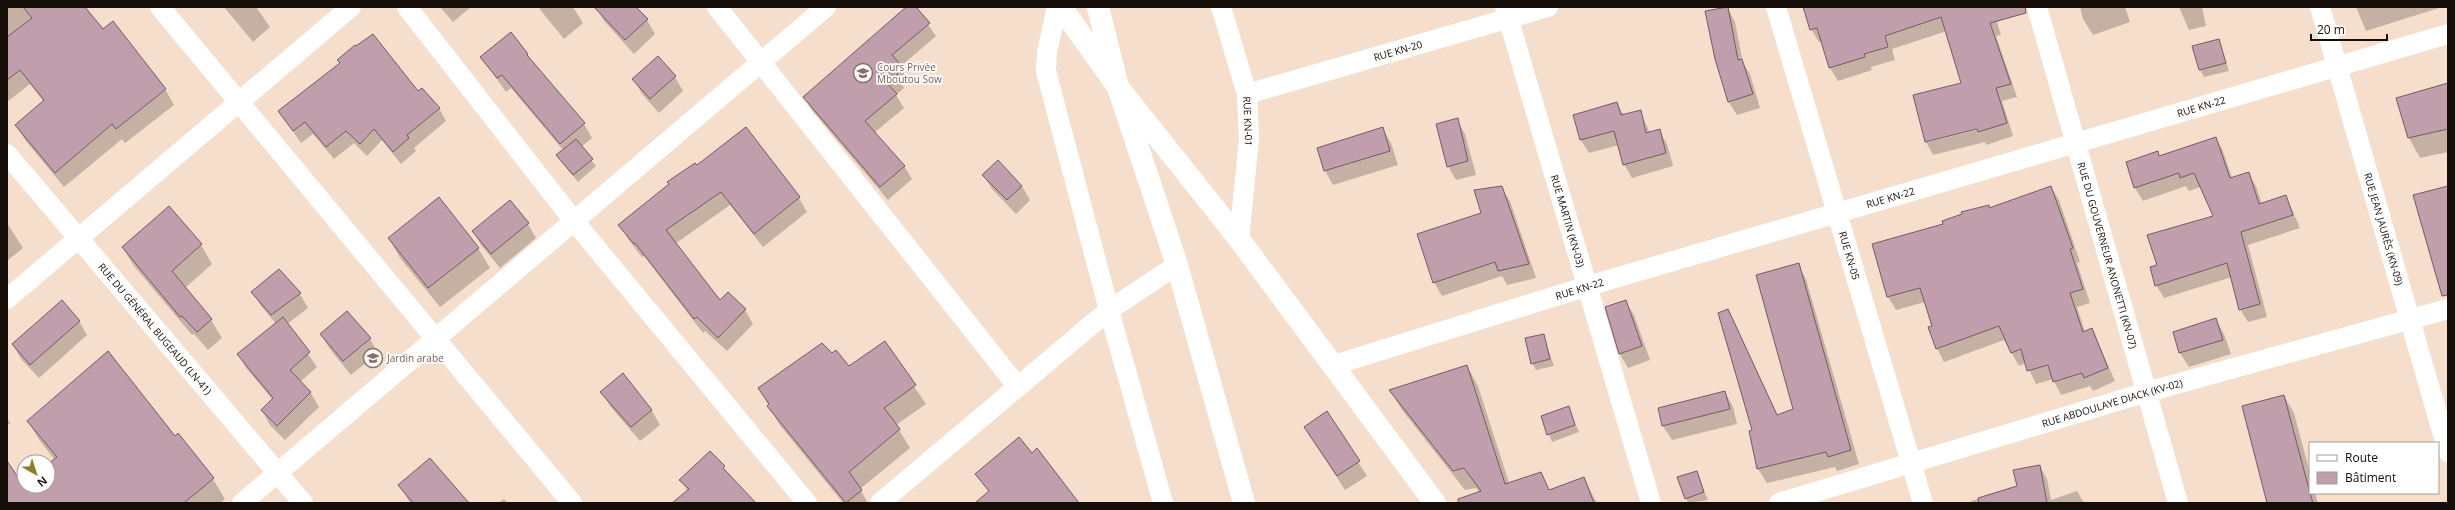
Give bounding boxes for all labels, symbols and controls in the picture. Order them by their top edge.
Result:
scale bar [2311,16,2387,42]
text: 20 m [2317,21,2345,38]
street label: RUE KN-20 [1372,37,1424,64]
place label: Cours Privèe Mboutou Sow [877,60,942,86]
school or university icon: Cours Privèe Mboutou Sow [852,62,874,84]
street label: RUE KN-22 [2175,92,2227,120]
street label: RUE KN-01 [1240,96,1256,147]
street label: RUE DU GOUVERNEUR ANONETTI (KN-07) [2074,160,2141,350]
street label: RUE JEAN JAURÈS (KN-09) [2361,171,2407,287]
street label: RUE MARTIN (KN-03) [1548,173,1588,269]
street label: RUE KN-22 [1864,184,1916,211]
street label: RUE KN-05 [1836,229,1863,282]
street label: RUE DU GÉNÉRAL BUGEAUD (LN-41) [95,260,215,397]
street label: RUE KN-22 [1553,275,1606,303]
school or university icon: Jardin arabe [362,347,384,369]
place label: Jardin arabe [386,351,444,365]
street label: RUE ABDOULAYE DIACK (KV-02) [2040,375,2184,430]
legend [2309,442,2439,494]
text: Route [2345,449,2378,466]
north arrow [16,454,56,494]
text: Bâtiment [2345,469,2396,486]
text: N [34,474,51,491]

